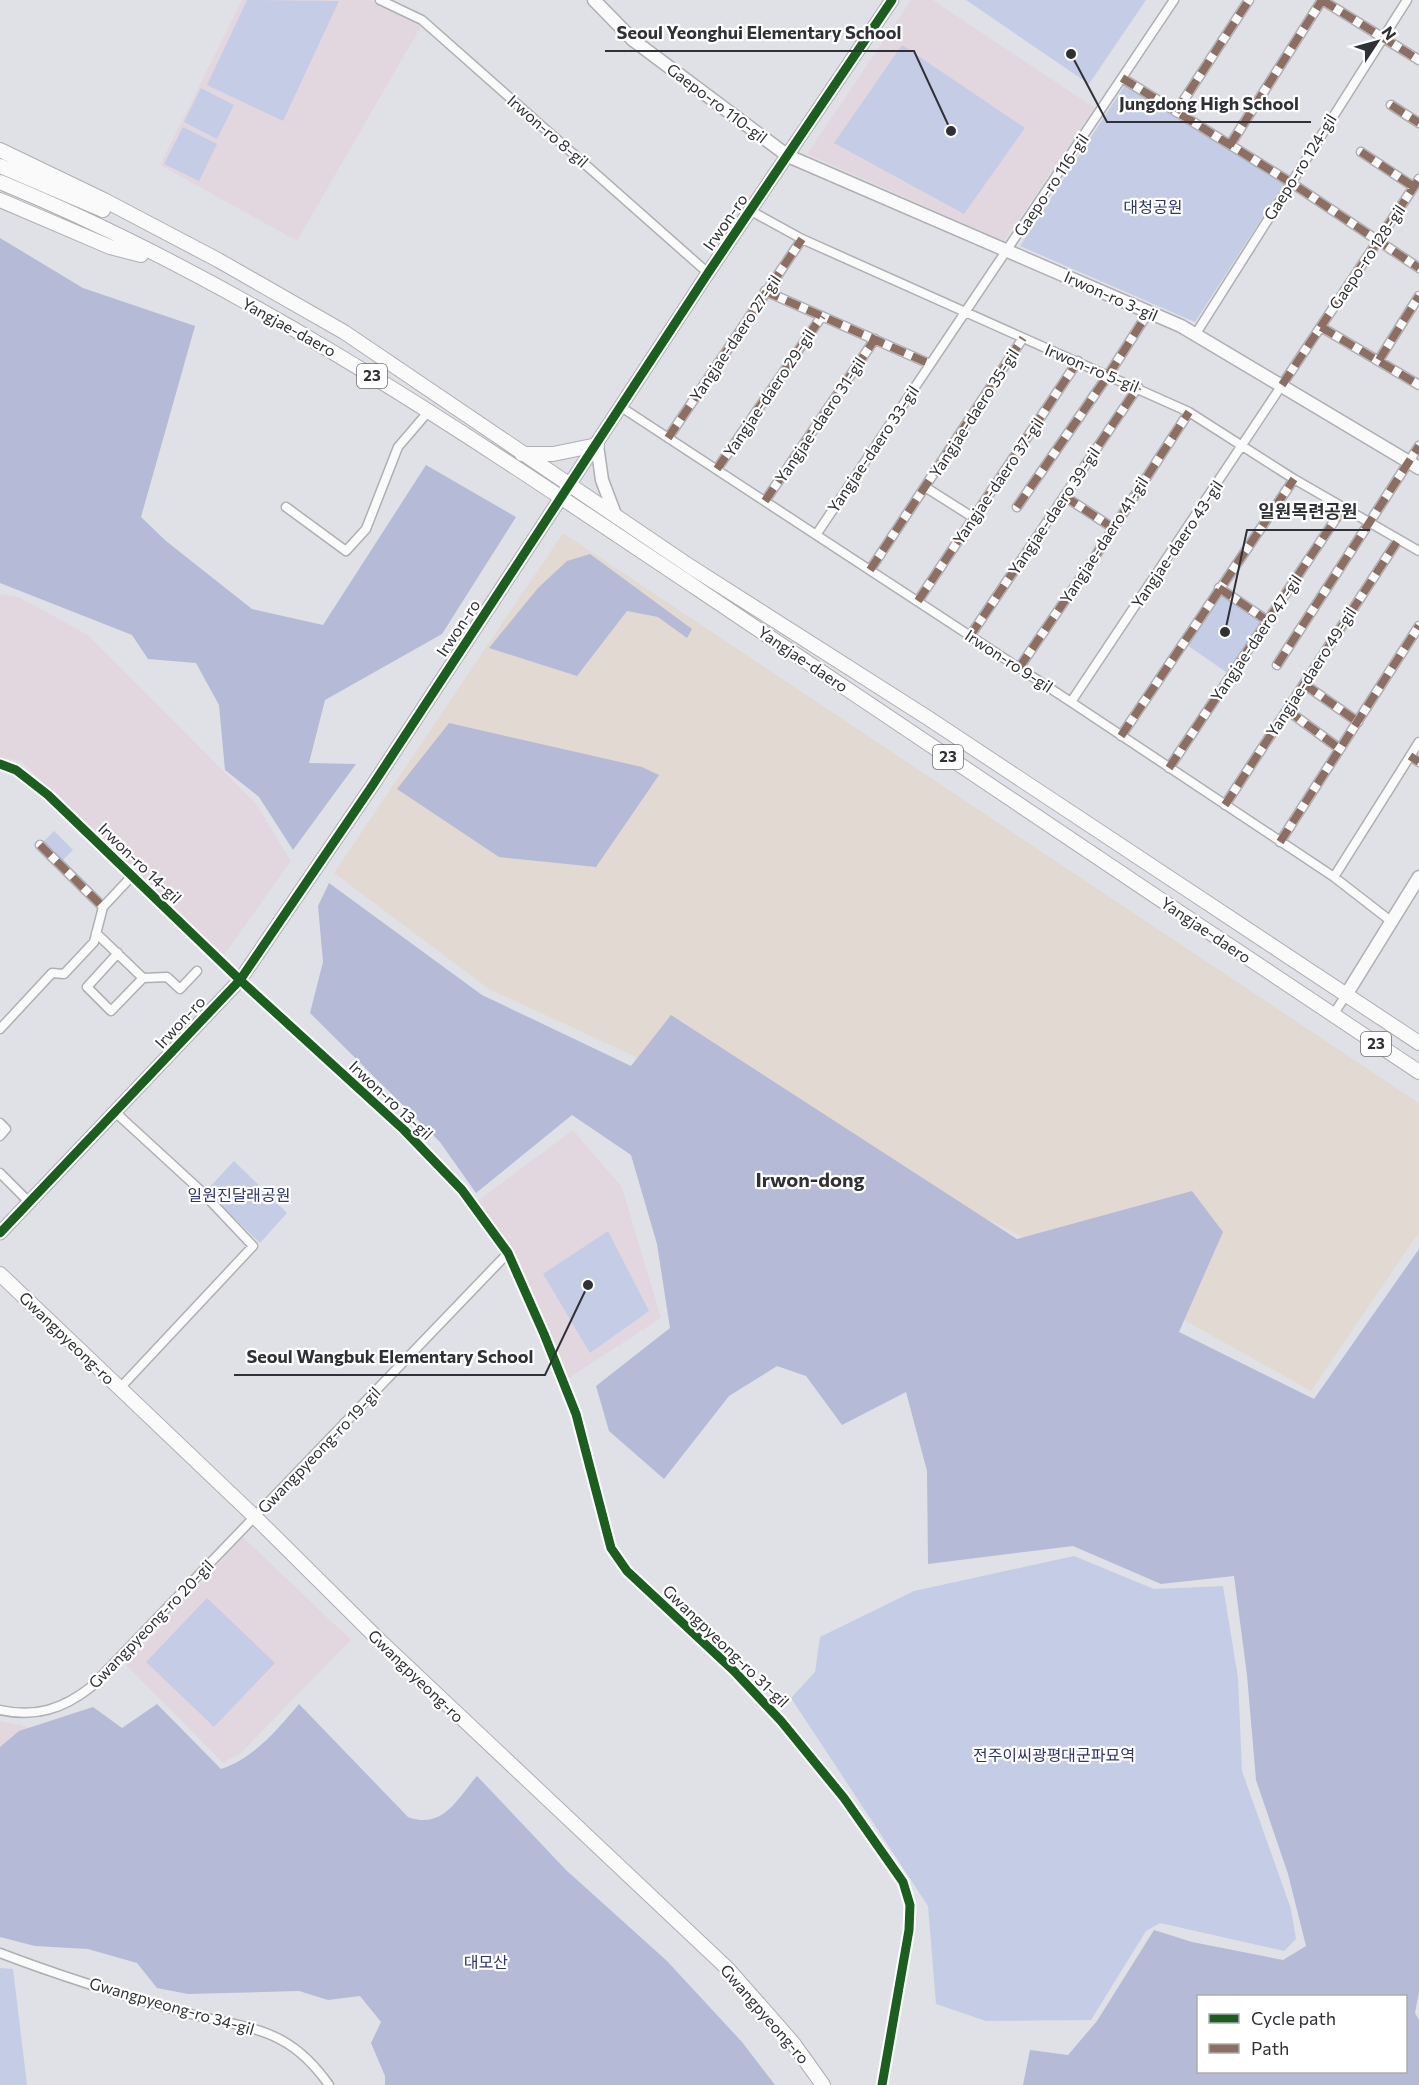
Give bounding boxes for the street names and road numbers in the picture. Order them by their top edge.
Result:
street label: Gaepo-ro 110-gil [663,59,771,147]
street label: Irwon-ro 8-gil [504,90,593,171]
street label: Gaepo-ro 124-gil [1259,110,1340,223]
street label: Gaepo-ro 116-gil [1009,130,1092,240]
street label: Irwon-ro [698,190,751,254]
street label: Gaepo-ro 128-gil [1325,201,1409,313]
street label: Irwon-ro 3-gil [1061,266,1161,325]
street label: Yangjae-daero 27-gil [685,271,784,405]
street label: Yangjae-daero [239,293,340,360]
street label: Yangjae-daero 29-gil [719,325,818,460]
street label: Irwon-ro 5-gil [1042,339,1142,396]
street label: Yangjae-daero 35-gil [925,345,1022,481]
street label: Yangjae-daero 31-gil [771,353,869,486]
road number: 23 [357,364,387,388]
street label: Yangjae-daero 33-gil [823,382,922,516]
street label: Yangjae-daero 37-gil [948,414,1047,548]
street label: Yangjae-daero 39-gil [1004,443,1103,578]
street label: Yangjae-daero 41-gil [1056,473,1152,607]
street label: Yangjae-daero 43-gil [1127,476,1226,611]
street label: Yangjae-daero 47-gil [1206,571,1305,705]
street label: Irwon-ro [432,596,484,660]
street label: Yangjae-daero 49-gil [1262,603,1360,740]
street label: Yangjae-daero [755,622,852,696]
street label: Irwon-ro 9-gil [962,625,1057,696]
road number: 23 [933,745,963,769]
street label: Irwon-ro 14-gil [95,818,186,907]
street label: Yangjae-daero [1158,893,1255,967]
street label: Irwon-ro [151,992,209,1052]
road number: 23 [1361,1032,1391,1056]
street label: Irwon-ro 13-gil [346,1056,437,1143]
street label: Gwangpyeong-ro [16,1287,119,1388]
street label: Gwangpyeong-ro 19-gil [253,1382,384,1517]
street label: Gwangpyeong-ro 20-gil [84,1555,217,1692]
street label: Gwangpyeong-ro 31-gil [659,1580,793,1711]
street label: Gwangpyeong-ro [365,1625,468,1726]
street label: Gwangpyeong-ro [717,1960,814,2067]
street label: Gwangpyeong-ro 34-gil [87,1973,257,2038]

